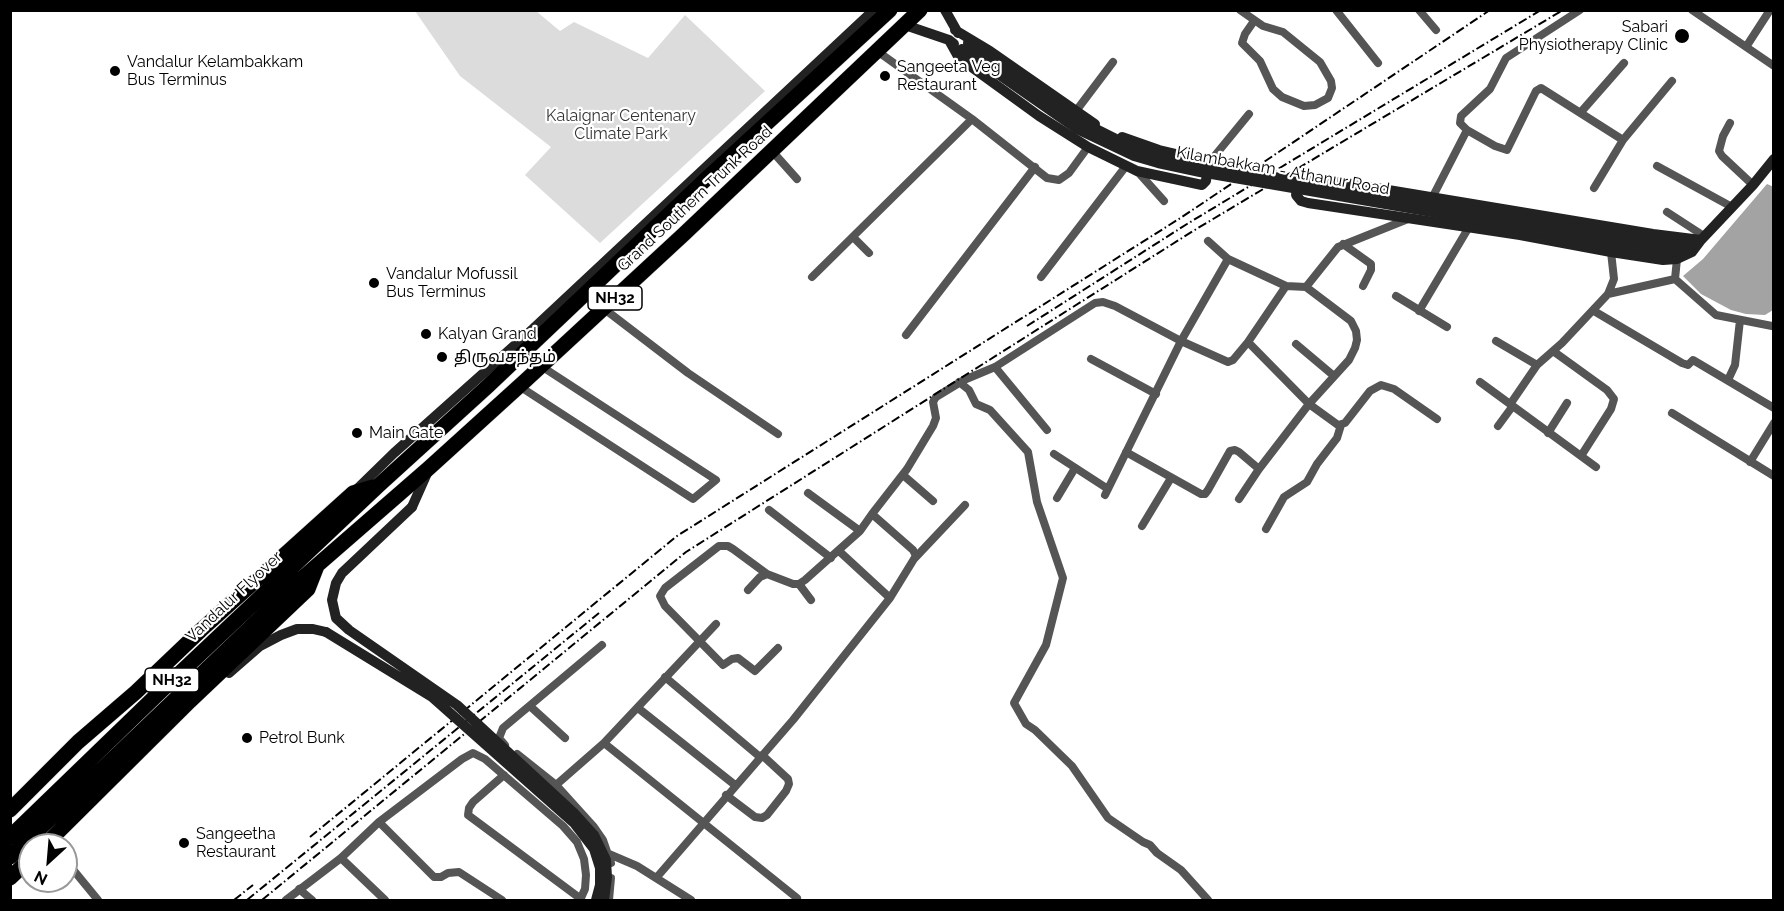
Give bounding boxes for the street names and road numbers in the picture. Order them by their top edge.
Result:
street label: Grand Southern Trunk Road [614,122,776,276]
street label: Kilambakkam - Athanur Road [1175,143,1391,199]
road number: NH32 [588,286,642,310]
street label: Vandalur Flyover [182,547,286,647]
road number: NH32 [145,668,199,692]

